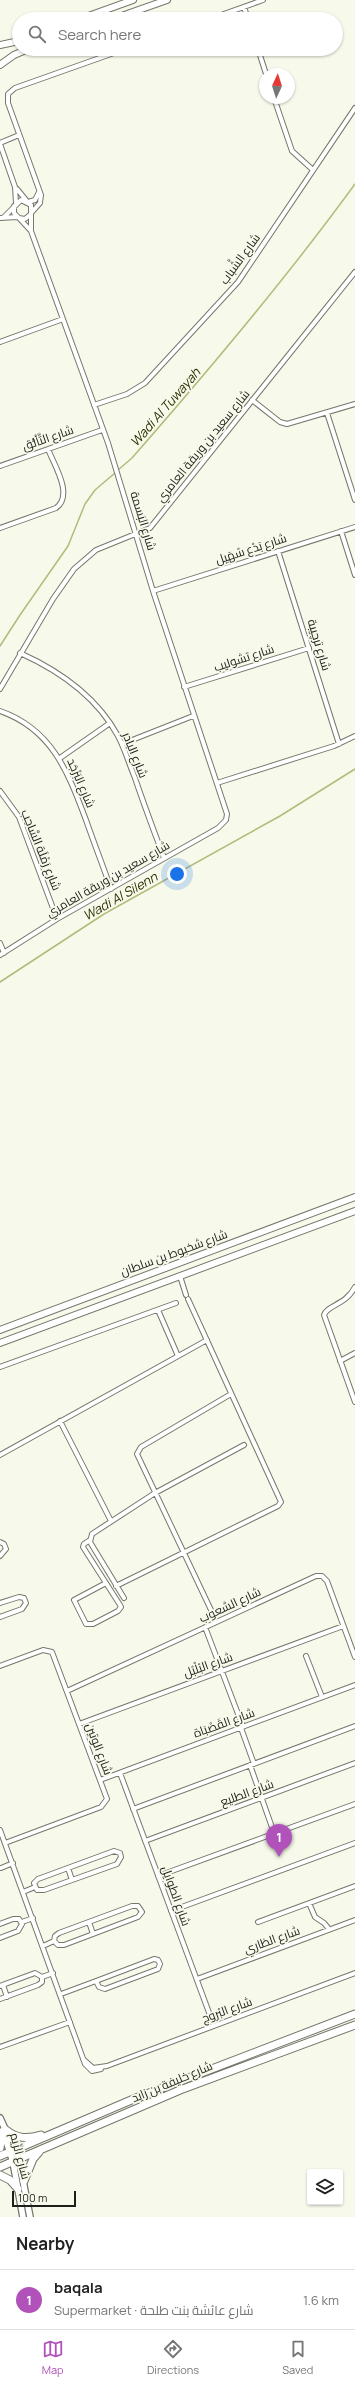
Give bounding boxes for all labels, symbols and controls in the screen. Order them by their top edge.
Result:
search box [12,12,343,56]
icon: search [26,23,48,45]
text: Search here [58,24,141,45]
north arrow [259,68,295,104]
street label: شارع الشَّباب [215,229,264,288]
water label: Wadi Al Tuwayah [126,363,205,450]
street label: شارع سعيد بن وريقة العامري [152,386,255,507]
street label: شارع التَّألُّق [20,421,76,454]
street label: شارع البَسمة [126,489,161,553]
street label: شارع بَدْع سْهَيل [213,529,289,568]
street label: شارع ترچيبة [303,617,335,673]
street label: شارع تشوليب [211,640,276,675]
street label: شارع البادر [118,728,152,780]
street label: شارع البَرْجَد [63,755,100,810]
street label: شارع رَمْلَة السَّاحِب [17,807,66,893]
street label: شارع سعيد بن وريقة العامري [43,836,174,923]
your location [167,864,187,884]
water label: Wadi Al Silenn [80,867,162,925]
street label: شارع شخبوط بن سلطان [118,1225,230,1280]
street label: شارع الشعوب [196,1583,264,1626]
street label: شارع البُلْبُل [181,1648,235,1681]
street label: شارع القَصْبَاة [191,1704,257,1741]
street label: شارع الوتين [82,1720,117,1777]
street label: شارع الطليع [218,1775,276,1810]
pin: 1 [266,1824,292,1857]
street label: شارع الطوايل [158,1863,195,1928]
street label: شارع الظاري [241,1921,303,1959]
street label: شارع البُروج [199,1992,255,2027]
street label: شارع خليفة بن زايد [129,2057,215,2106]
street label: شارع الرِّيم [6,2131,35,2181]
map controls [307,2169,343,2205]
button: layers [307,2169,343,2205]
scale bar [12,2189,76,2208]
text: 100 m [18,2190,47,2205]
text: Nearby [16,2232,74,2255]
text: baqala [54,2277,103,2298]
text: 1 [26,2291,32,2309]
text: 1.6 km [303,2291,339,2309]
text: Supermarket · شارع عائشة بنت طلحة [54,2301,254,2319]
tab: Map [42,2338,64,2377]
tab: Directions [147,2338,199,2377]
tab: Saved [282,2338,313,2377]

